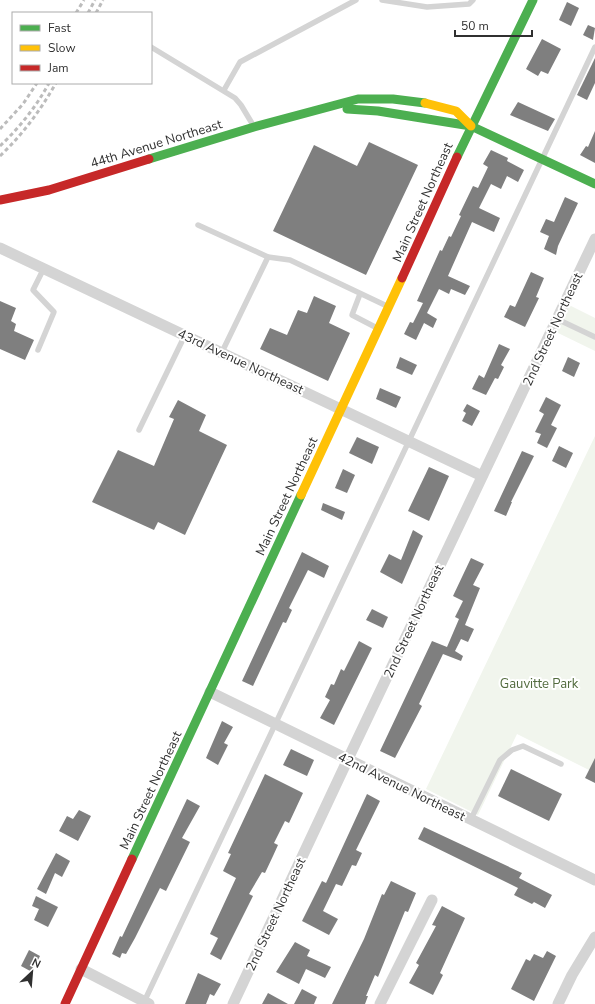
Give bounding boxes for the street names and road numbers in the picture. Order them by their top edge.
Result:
street label: 44th Avenue Northeast [88,115,225,173]
street label: Main Street Northeast [388,139,458,265]
street label: 2nd Street Northeast [519,269,587,389]
street label: 43rd Avenue Northeast [175,325,307,399]
street label: Main Street Northeast [252,434,322,559]
street label: 2nd Street Northeast [380,561,448,681]
street label: Main Street Northeast [116,728,186,853]
street label: 42nd Avenue Northeast [335,748,469,826]
street label: 2nd Street Northeast [242,854,310,974]

